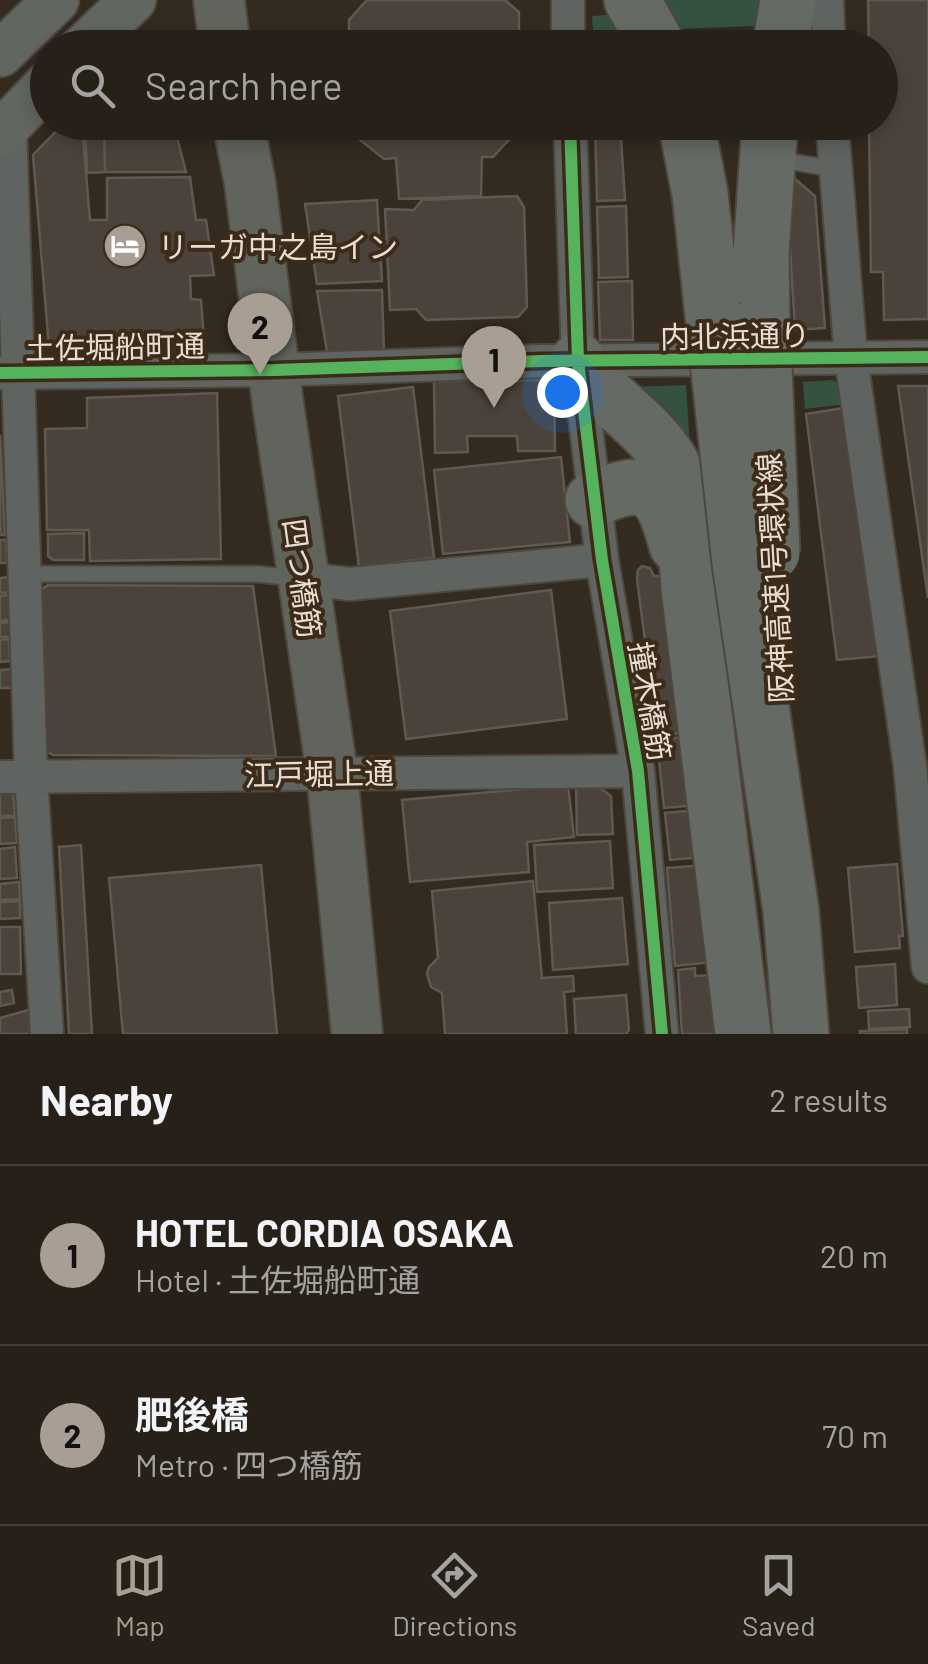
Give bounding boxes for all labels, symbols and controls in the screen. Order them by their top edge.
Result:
search box [30,30,898,140]
icon: search [65,58,120,113]
text: Search here [145,62,343,108]
hotel icon: リーガ中之島イン [102,223,148,269]
place label: リーガ中之島イン [158,228,398,264]
pin: 2 [228,292,292,375]
street label: 内北浜通り [660,316,810,354]
street label: 土佐堀船町通 [25,326,205,366]
pin: 1 [462,326,526,408]
your location [537,367,588,418]
street label: 阪神高速1号環状線 [749,452,799,704]
street label: 四つ橋筋 [277,516,329,640]
street label: 撞木橋筋 [623,639,679,763]
street label: 江戸堀上通 [244,754,394,792]
text: Nearby [40,1074,173,1124]
text: 2 results [769,1080,888,1118]
text: HOTEL CORDIA OSAKA [135,1209,514,1255]
text: 1 [67,1236,78,1274]
text: 20 m [820,1236,888,1274]
text: Hotel · 土佐堀船町通 [135,1260,420,1298]
text: 肥後橋 [135,1391,249,1437]
text: 2 [64,1416,81,1454]
text: 70 m [822,1416,888,1454]
text: Metro · 四つ橋筋 [135,1445,363,1483]
tab: Map [112,1548,167,1642]
tab: Directions [392,1548,517,1642]
tab: Saved [742,1548,816,1642]

